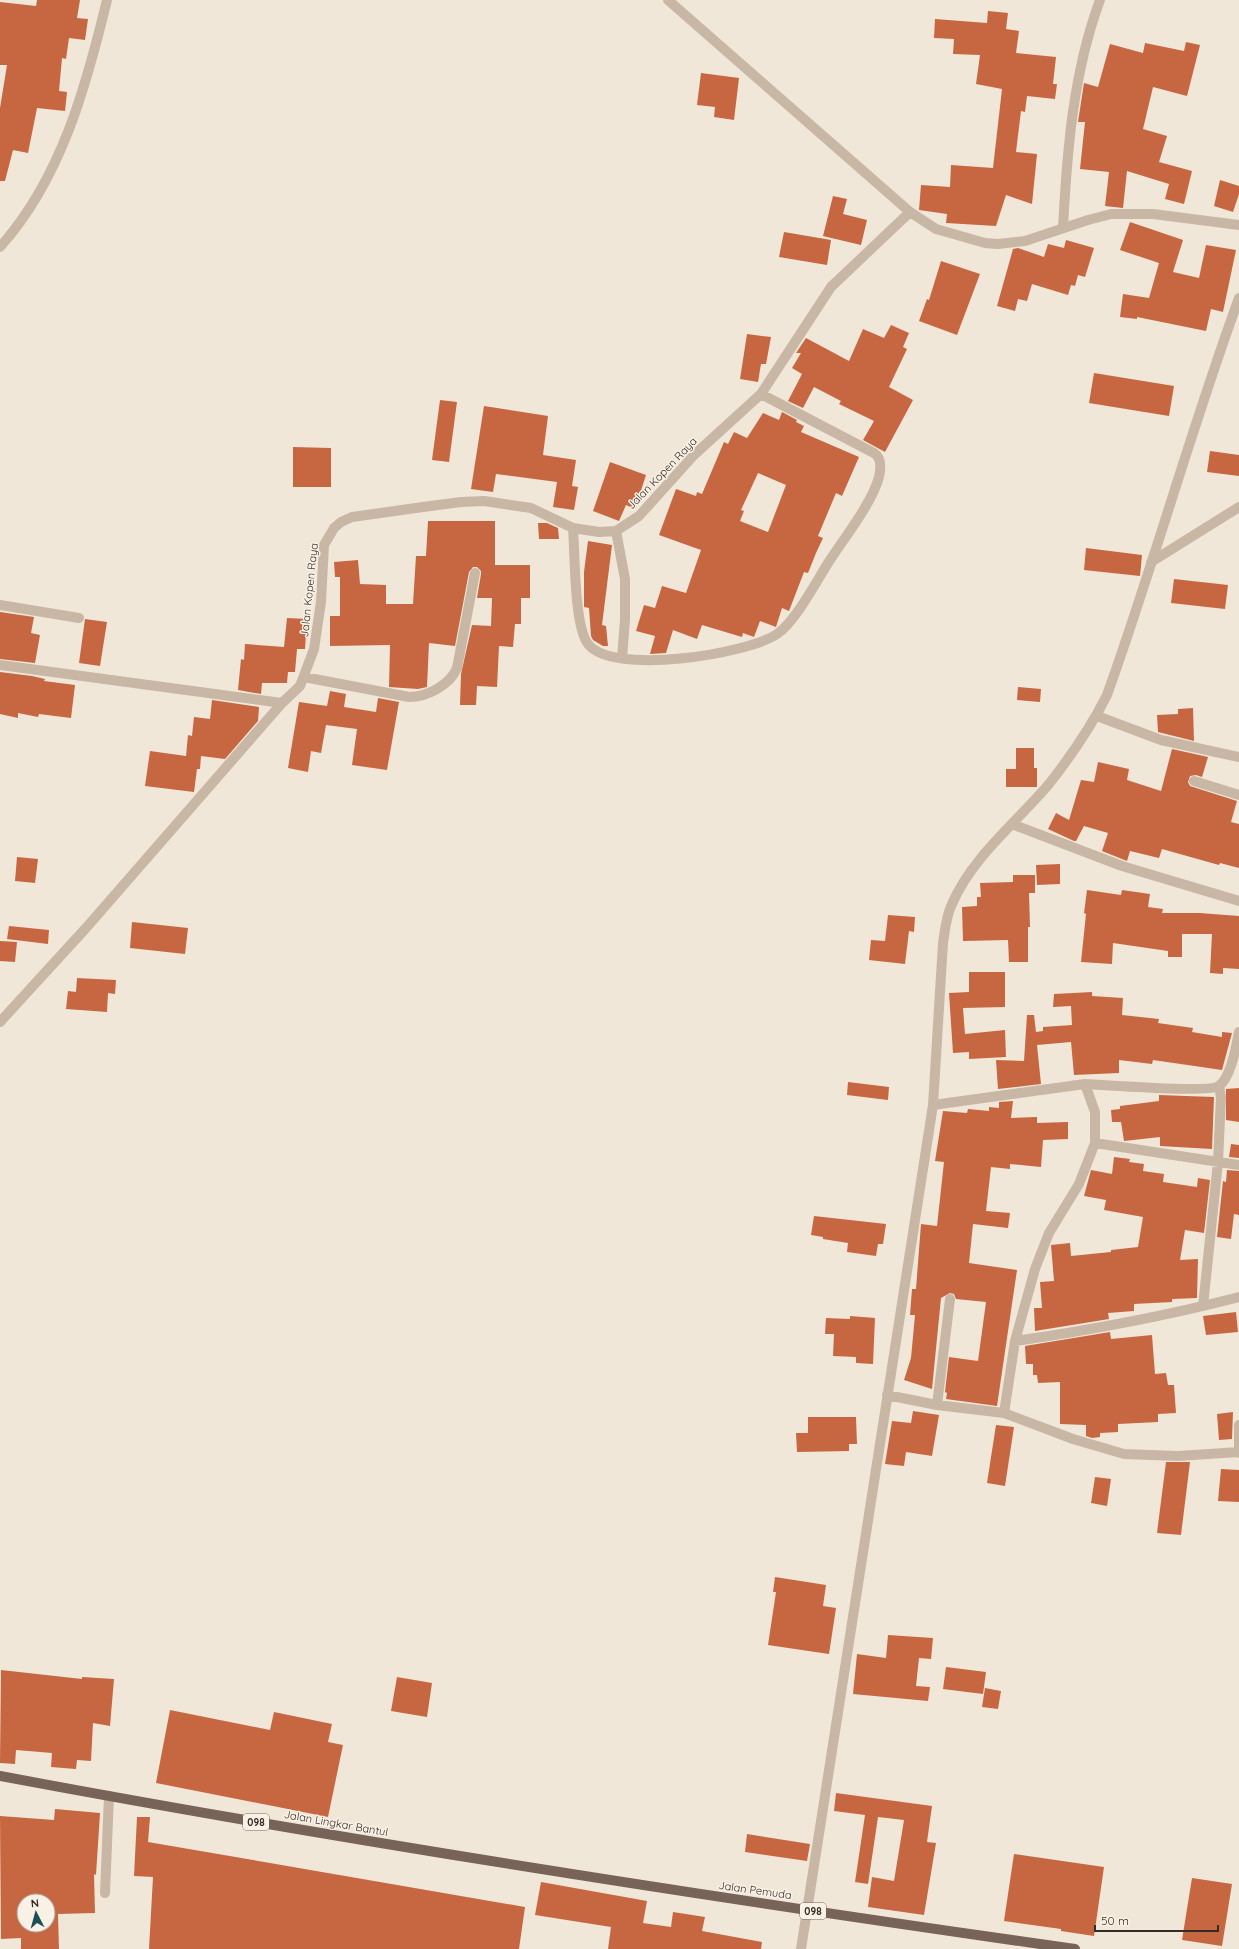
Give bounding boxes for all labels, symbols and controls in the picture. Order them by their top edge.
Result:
street label: Jalan Kopen Raya [624,434,700,512]
street label: Jalan Kopen Raya [297,542,321,638]
street label: Jalan Lingkar Bantul [283,1807,389,1839]
road number: 098 [243,1814,269,1830]
street label: Jalan Pemuda [717,1878,793,1902]
north arrow [16,1893,56,1933]
text: N [30,1896,40,1910]
road number: 098 [800,1903,826,1919]
scale bar [1095,1907,1218,1933]
text: 50 m [1101,1913,1129,1928]

